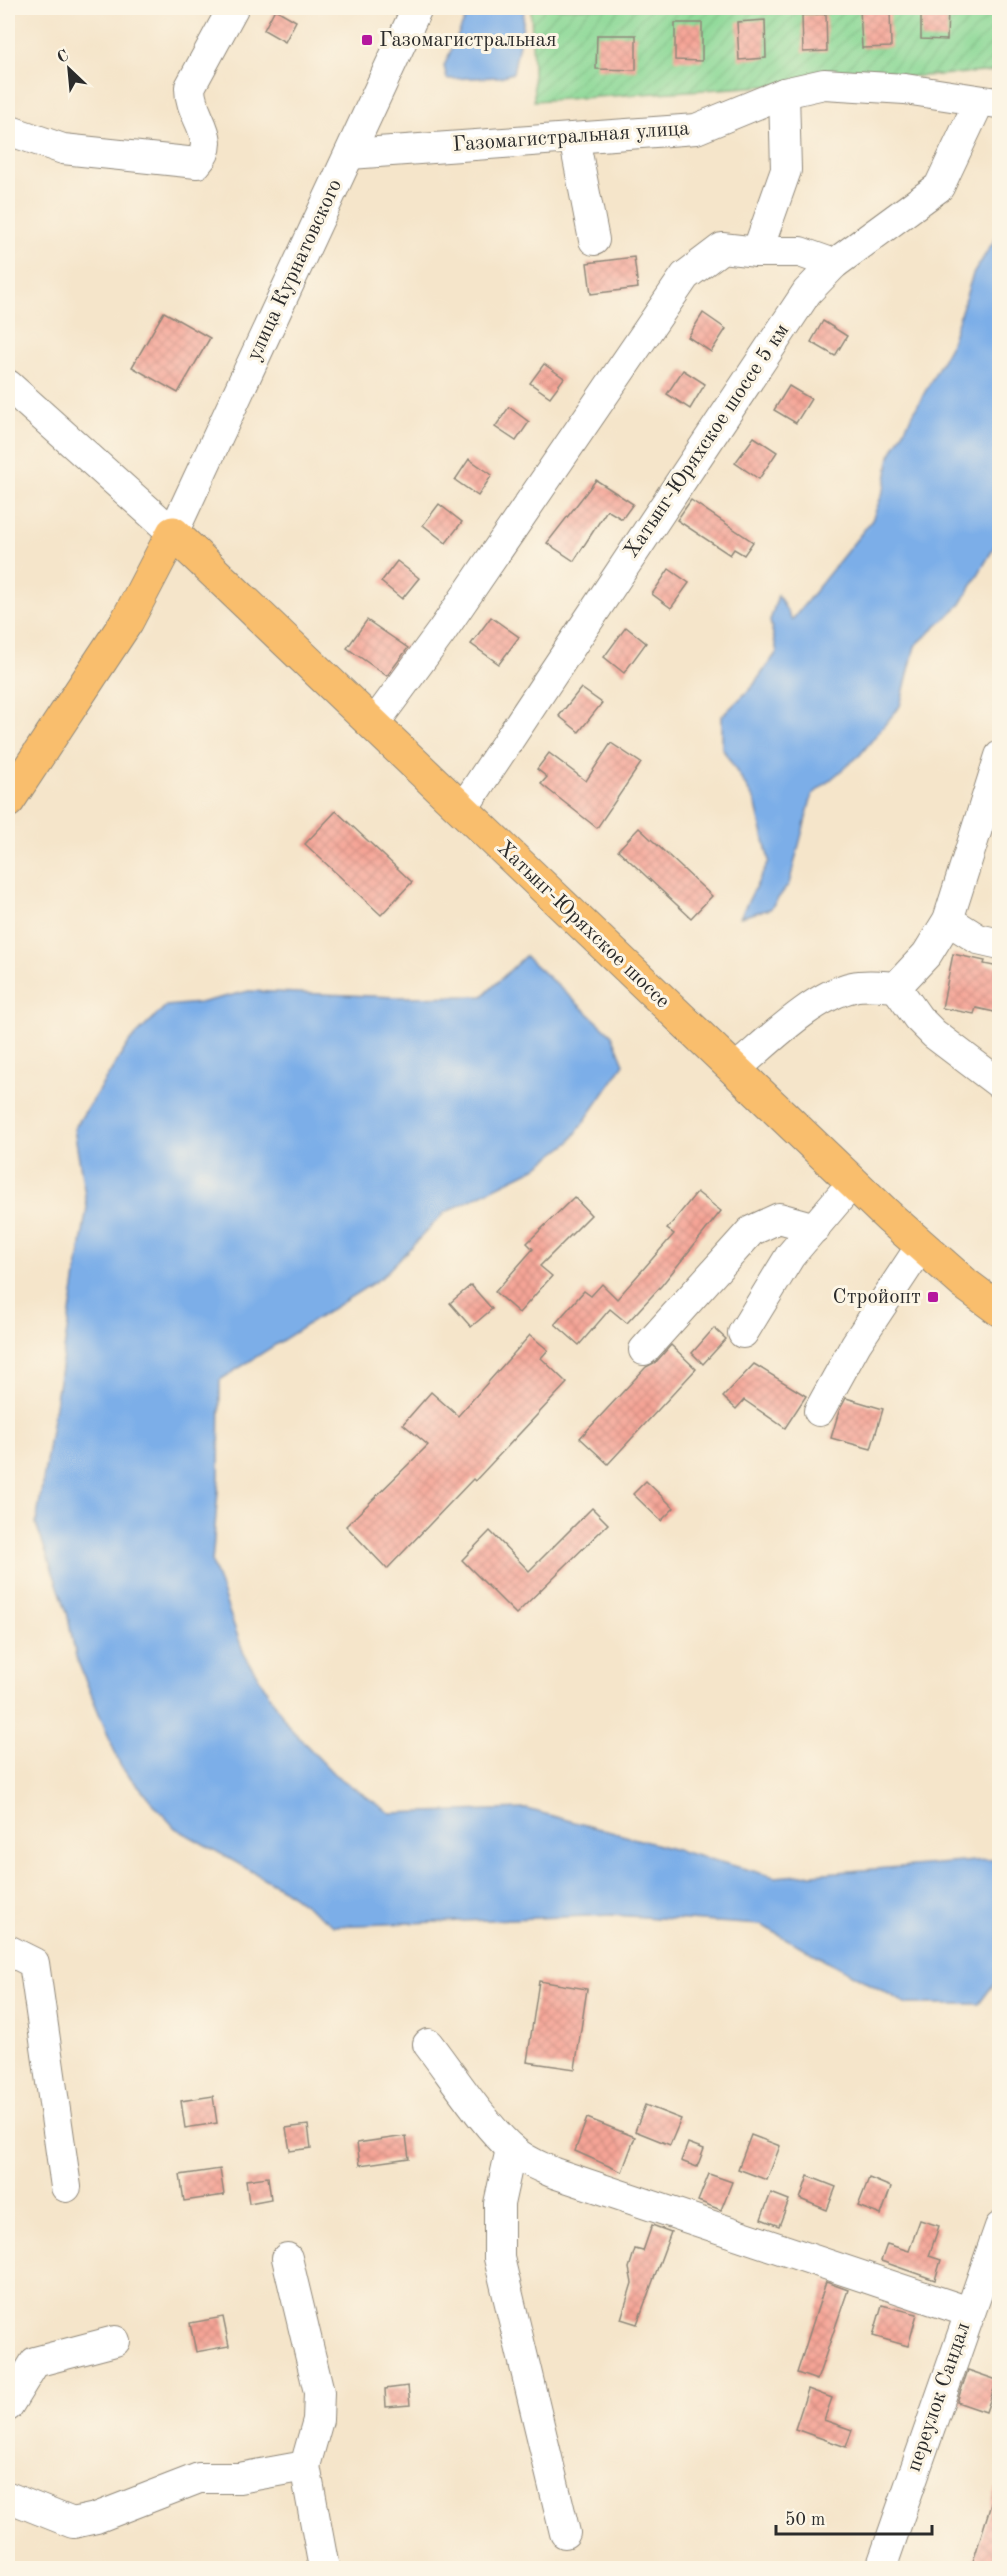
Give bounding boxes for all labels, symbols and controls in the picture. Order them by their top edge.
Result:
place label: Газомагистральная [379,30,557,51]
marker: Газомагистральная [360,33,374,47]
north arrow [39,39,99,99]
text: С [55,48,72,67]
street label: Газомагистральная улица [452,118,690,156]
street label: улица Курнатовского [244,176,346,364]
street label: Хатынг-Юряхское шоссе 5 км [621,320,793,562]
street label: Хатынг-Юряхское шоссе [493,837,673,1013]
place label: Стройопт [833,1287,921,1308]
marker: Стройопт [926,1290,940,1304]
street label: переулок Сандал [904,2320,974,2474]
scale bar [776,2498,932,2536]
text: 50 m [785,2511,825,2529]

